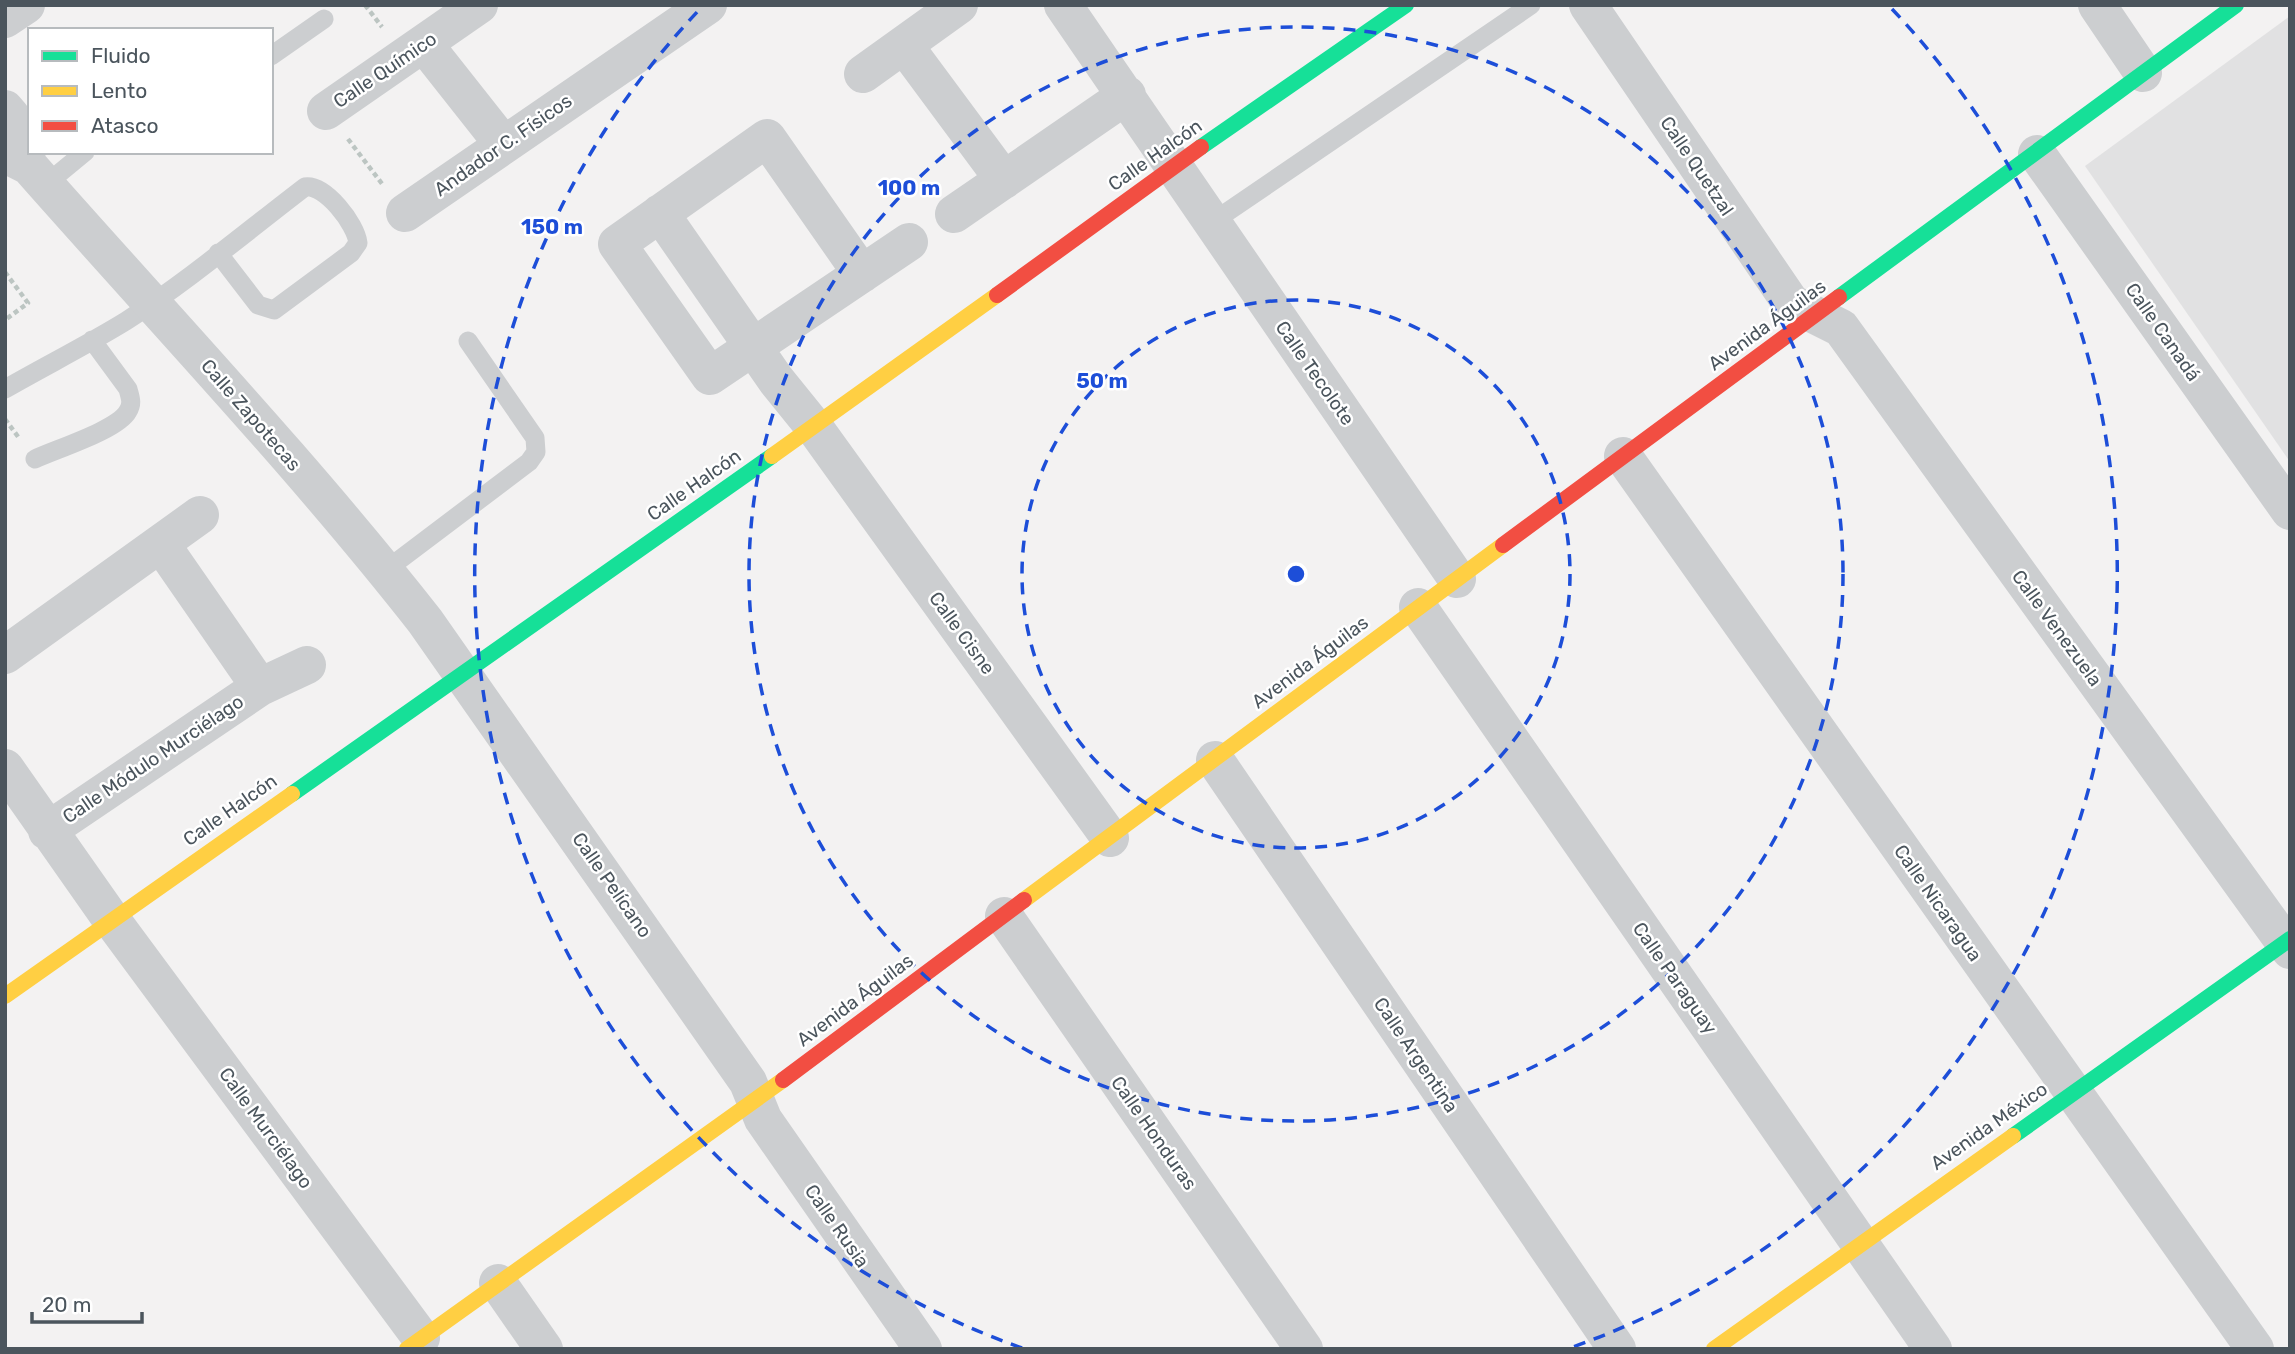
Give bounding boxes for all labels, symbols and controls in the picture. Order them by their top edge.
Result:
street label: Calle Químico [329,27,441,113]
legend [28,28,273,154]
text: Fluido [91,43,151,68]
text: Lento [91,78,147,103]
street label: Andador C. Físicos [430,89,576,201]
street label: Calle Quetzal [1655,112,1739,220]
text: Atasco [91,113,159,138]
street label: Calle Halcón [1104,114,1206,196]
text: 100 m [878,175,940,200]
text: 150 m [521,214,583,239]
street label: Avenida Águilas [1704,275,1830,375]
street label: Calle Canadá [2121,278,2205,386]
street label: Calle Tecolote [1271,316,1359,430]
street label: Calle Zapotecas [196,354,306,476]
text: 50 m [1076,368,1128,393]
street label: Calle Halcón [643,444,745,526]
centre of rings [1284,562,1308,586]
street label: Calle Venezuela [2007,565,2107,691]
street label: Calle Cisne [924,587,1000,679]
street label: Avenida Águilas [1247,611,1373,713]
street label: Calle Módulo Murciélago [58,690,248,828]
street label: Calle Halcón [179,769,281,851]
street label: Calle Pelícano [567,828,657,942]
street label: Calle Nicaragua [1889,840,1987,966]
street label: Calle Paraguay [1628,918,1722,1038]
street label: Avenida Águilas [792,949,918,1051]
street label: Calle Argentina [1369,993,1463,1117]
street label: Calle Murciélago [214,1063,318,1193]
street label: Calle Honduras [1106,1072,1202,1194]
street label: Avenida México [1926,1077,2052,1175]
street label: Calle Rusia [800,1180,874,1272]
scale bar [32,1280,142,1324]
text: 20 m [42,1292,91,1317]

